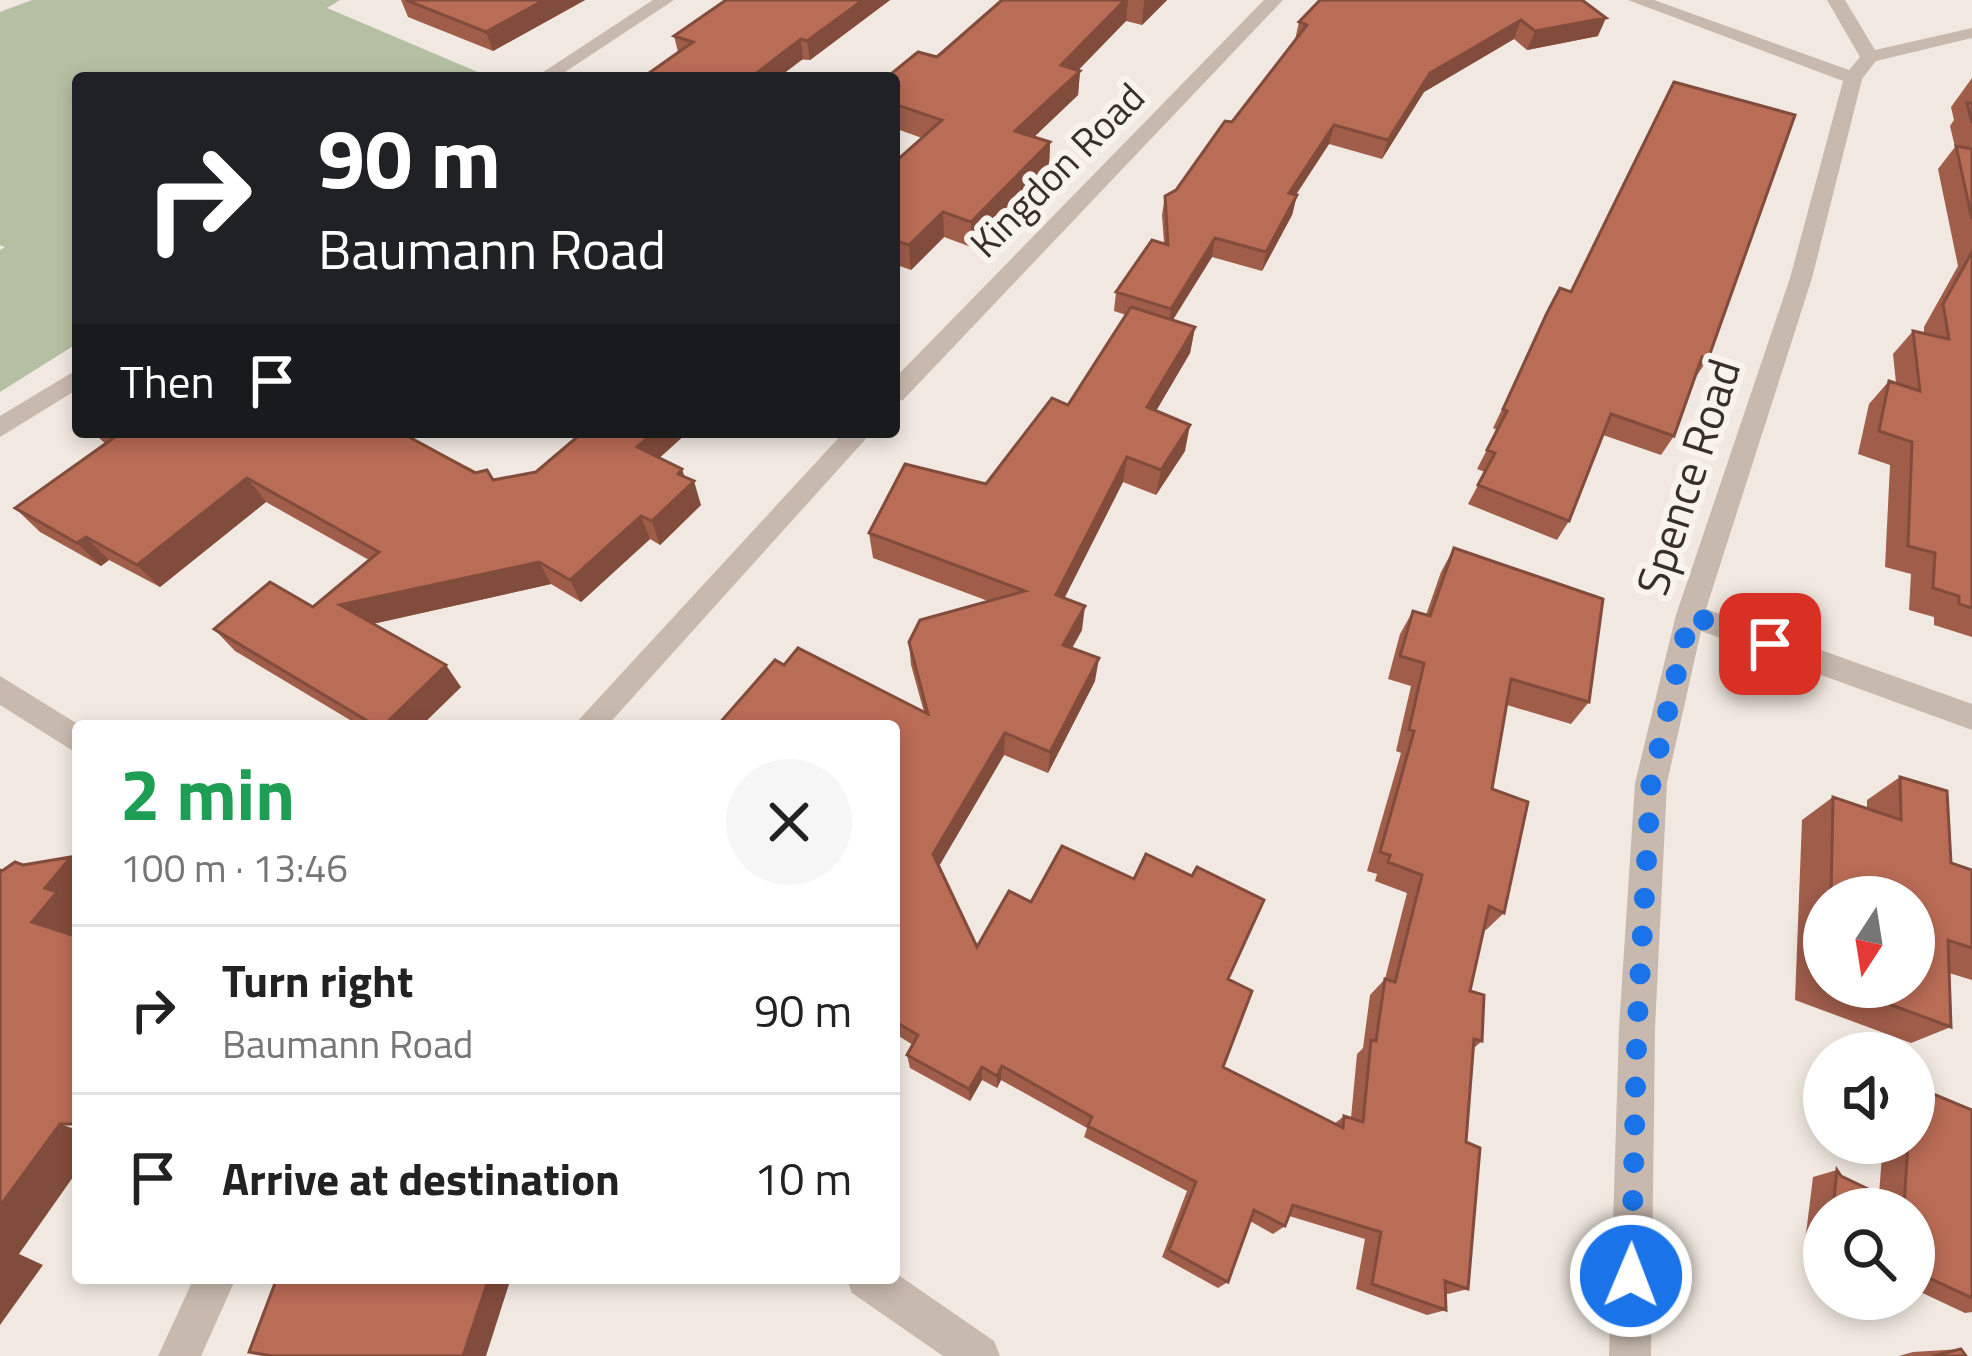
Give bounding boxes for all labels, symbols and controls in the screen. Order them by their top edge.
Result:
street label: Kingdon Road [956,69,1158,271]
text: 90 m [318,93,501,221]
icon: right [120,120,276,276]
text: Baumann Road [318,208,666,290]
text: Then [120,347,215,415]
icon: arrive [239,348,305,414]
street label: Spence Road [1617,350,1757,603]
pin [1719,593,1821,695]
icon: arrive [1737,611,1803,677]
text: 2 min [120,738,295,848]
button: close [726,759,852,885]
text: 100 m · 13:46 [120,838,348,897]
north arrow [1803,876,1935,1008]
map controls [1803,876,1935,1320]
text: Turn right [222,946,413,1014]
text: 90 m [754,976,852,1044]
icon: right [120,977,186,1043]
text: Baumann Road [222,1014,473,1073]
button: sound [1803,1032,1935,1164]
text: Arrive at destination [222,1144,620,1212]
text: 10 m [754,1144,852,1212]
icon: arrive [120,1145,186,1211]
button: search [1803,1188,1935,1320]
position arrow [1568,1213,1694,1339]

